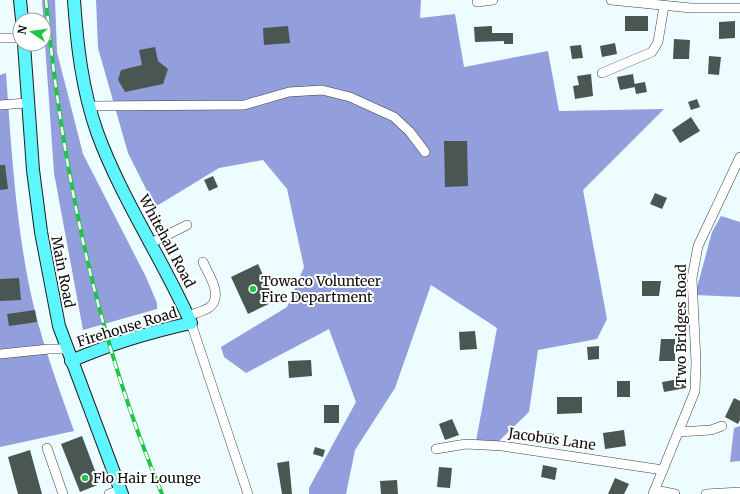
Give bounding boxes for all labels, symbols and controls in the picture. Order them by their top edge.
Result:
north arrow [12,12,52,52]
text: N [14,24,30,36]
street label: Whitehall Road [134,190,199,291]
street label: Main Road [47,235,79,310]
street label: Two Bridges Road [672,264,690,386]
place label: Towaco Volunteer Fire Department [261,272,381,306]
marker: Towaco Volunteer Fire Department [248,284,258,294]
street label: Firehouse Road [75,303,180,351]
street label: Jacobus Lane [506,424,597,454]
place label: Flo Hair Lounge [93,469,201,487]
marker: Flo Hair Lounge [80,473,90,483]

